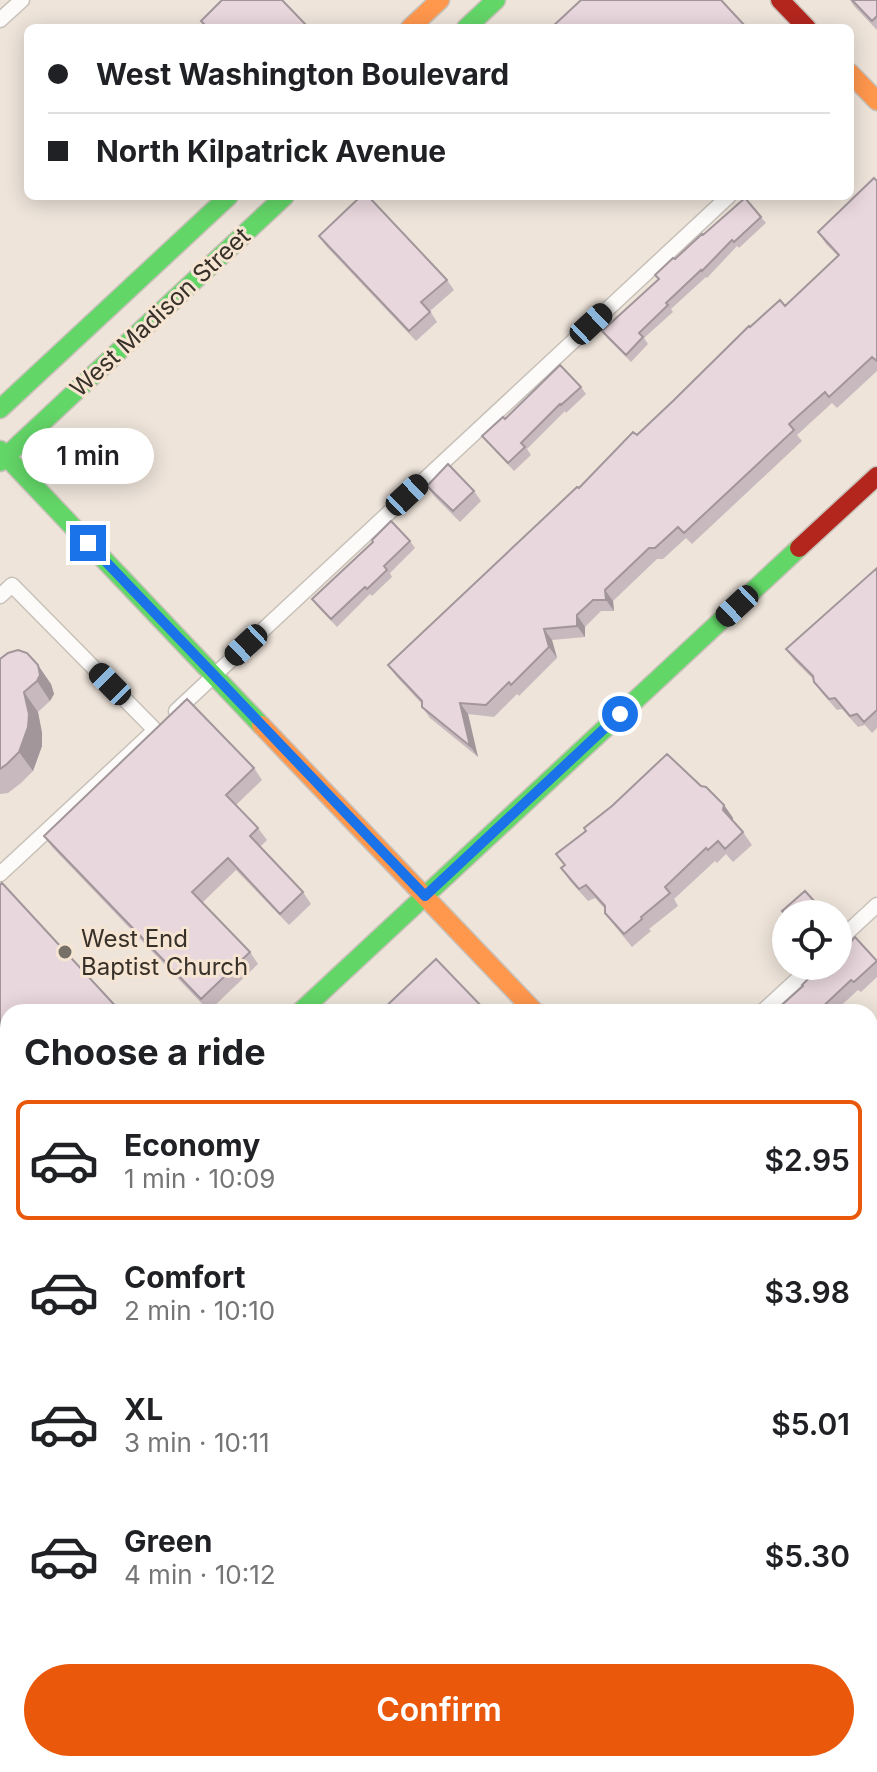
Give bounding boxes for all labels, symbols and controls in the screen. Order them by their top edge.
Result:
text: West Washington Boulevard [96,56,509,92]
text: North Kilpatrick Avenue [96,133,446,169]
street label: West Madison Street [64,221,256,403]
car [565,299,617,349]
callout: 1 min [22,427,154,483]
text: 1 min [56,440,120,471]
car [381,470,433,520]
route end [70,525,106,561]
car [711,581,763,631]
car [220,620,272,670]
car [85,659,135,709]
route start [602,696,638,732]
map controls [772,900,852,980]
button: locate [772,900,852,980]
place label: West End Baptist Church [81,924,248,981]
marker: West End Baptist Church [56,943,74,961]
text: Choose a ride [24,1030,266,1074]
icon: car [28,1124,100,1196]
text: Economy [124,1127,260,1163]
text: $2.95 [764,1142,850,1178]
text: 1 min · 10:09 [124,1163,275,1194]
icon: car [28,1256,100,1328]
text: Comfort [124,1259,245,1295]
text: $3.98 [764,1274,850,1310]
text: 2 min · 10:10 [124,1295,275,1326]
icon: car [28,1388,100,1460]
text: XL [124,1391,163,1427]
text: $5.01 [771,1406,850,1442]
text: 3 min · 10:11 [124,1427,270,1458]
icon: car [28,1520,100,1592]
text: Green [124,1523,212,1559]
text: $5.30 [765,1538,850,1574]
text: 4 min · 10:12 [124,1559,276,1590]
button: Confirm [24,1664,854,1756]

